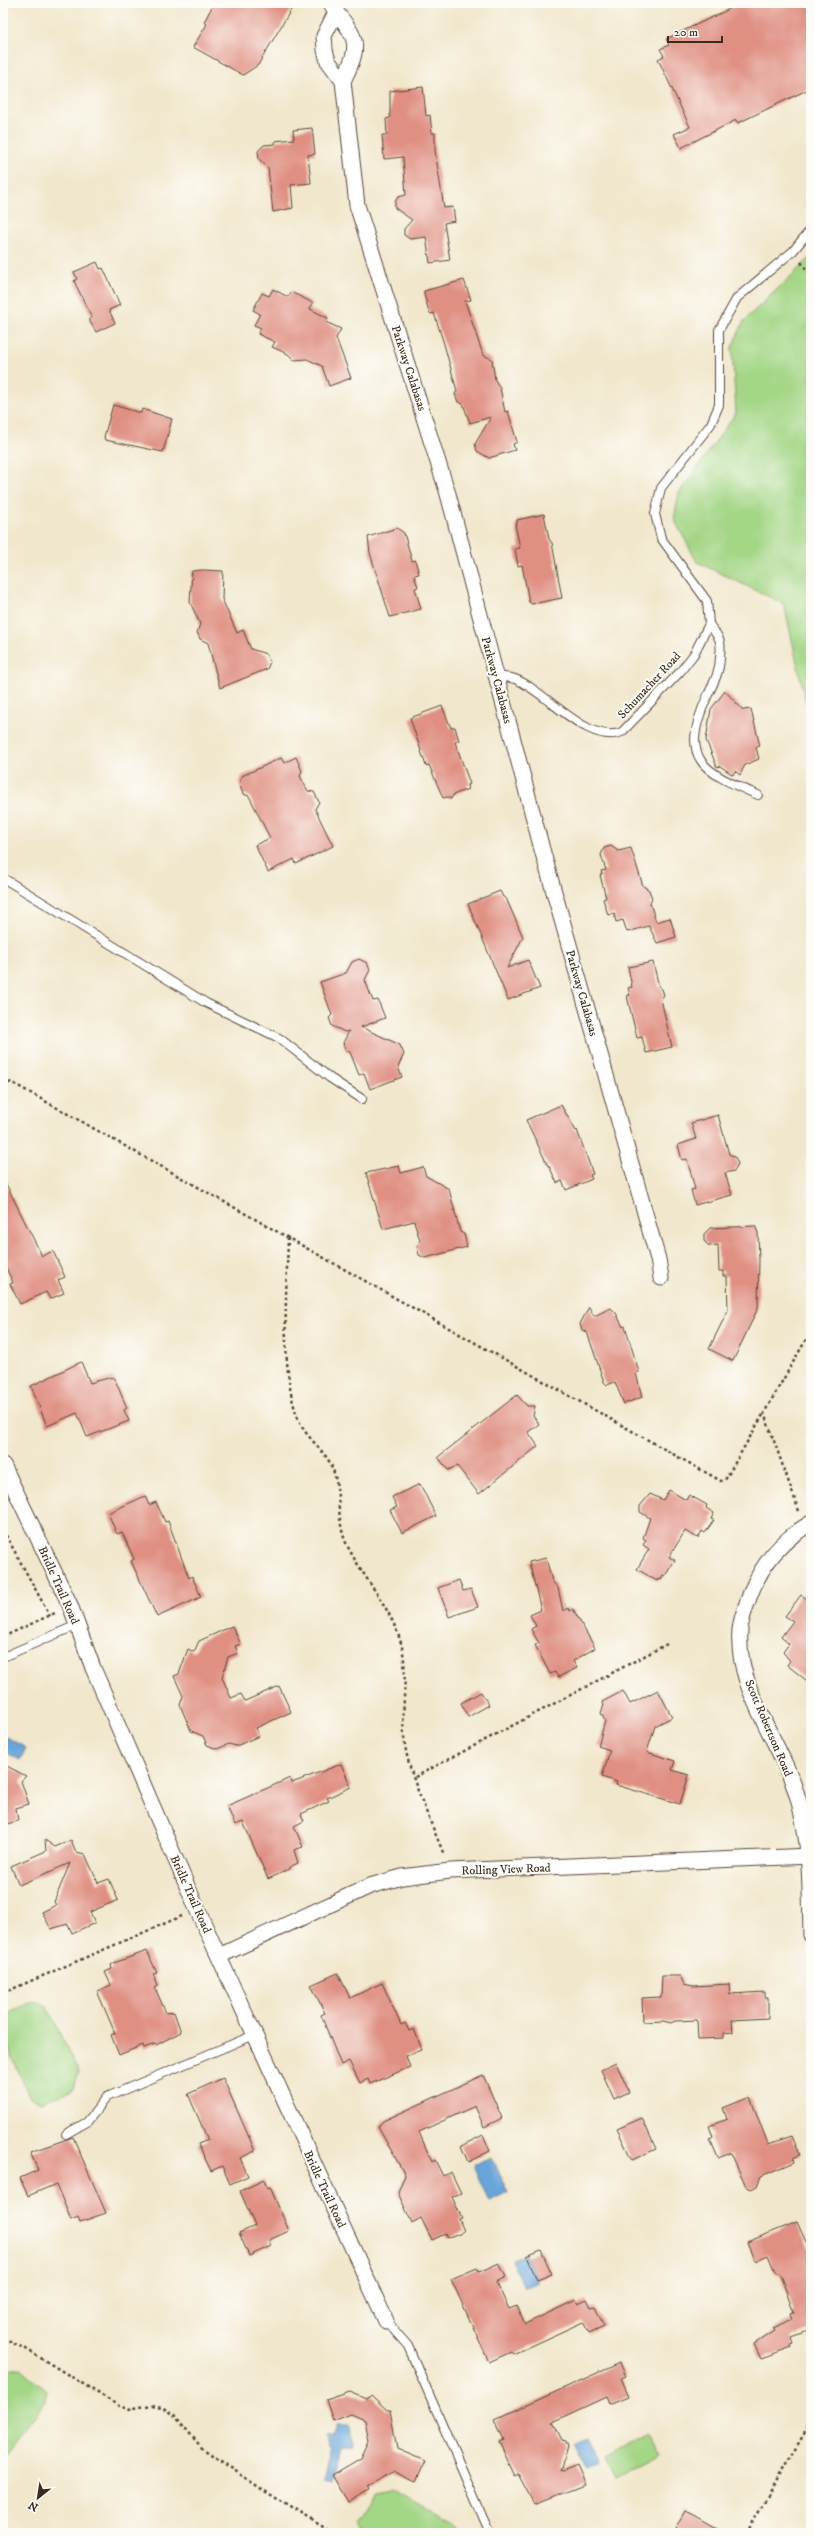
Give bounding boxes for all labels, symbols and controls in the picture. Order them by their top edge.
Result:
scale bar [668,18,722,44]
text: 20 m [674,25,698,40]
street label: Parkway Calabasas [388,324,429,413]
street label: Parkway Calabasas [478,635,515,725]
street label: Schumacher Road [615,649,684,722]
street label: Parkway Calabasas [562,948,601,1038]
street label: Bridle Trail Road [35,1544,82,1627]
street label: Scott Robertson Road [741,1678,796,1779]
street label: Bridle Trail Road [167,1853,214,1936]
street label: Rolling View Road [461,1860,551,1879]
street label: Bridle Trail Road [300,2148,349,2230]
north arrow [18,2478,58,2518]
text: N [26,2497,41,2514]

